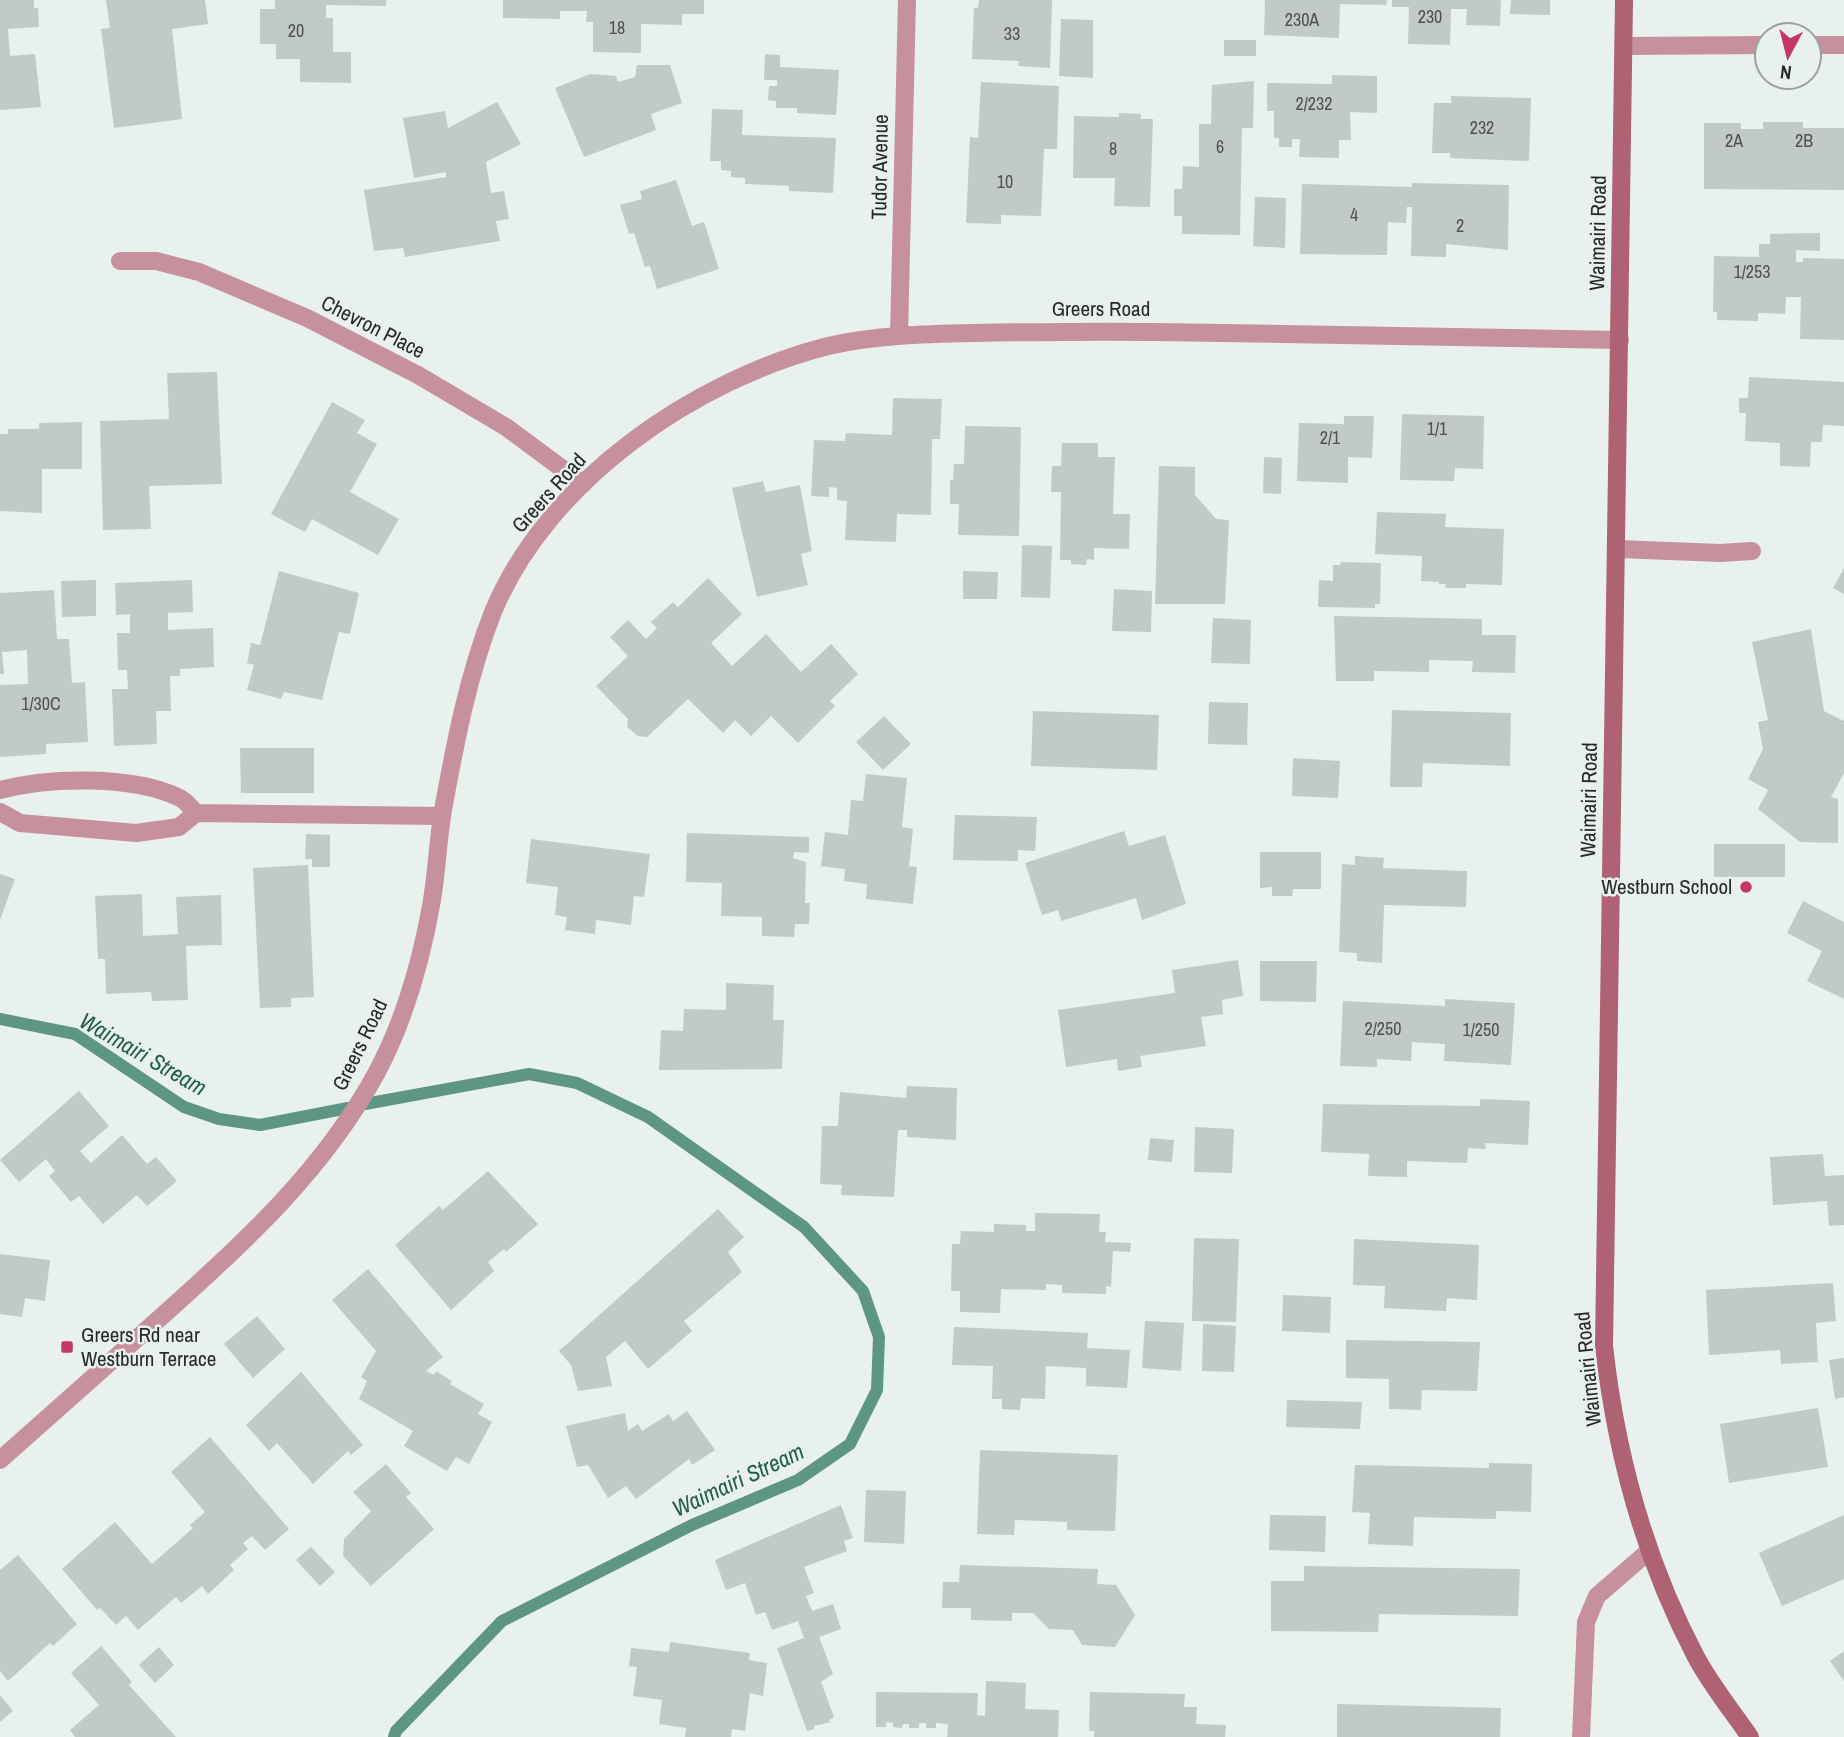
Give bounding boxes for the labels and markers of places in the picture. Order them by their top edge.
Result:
place label: Westburn School [1601,872,1732,901]
marker: Westburn School [1738,879,1754,895]
place label: Greers Rd near Westburn Terrace [81,1320,216,1373]
marker: Greers Rd near Westburn Terrace [59,1339,75,1355]

